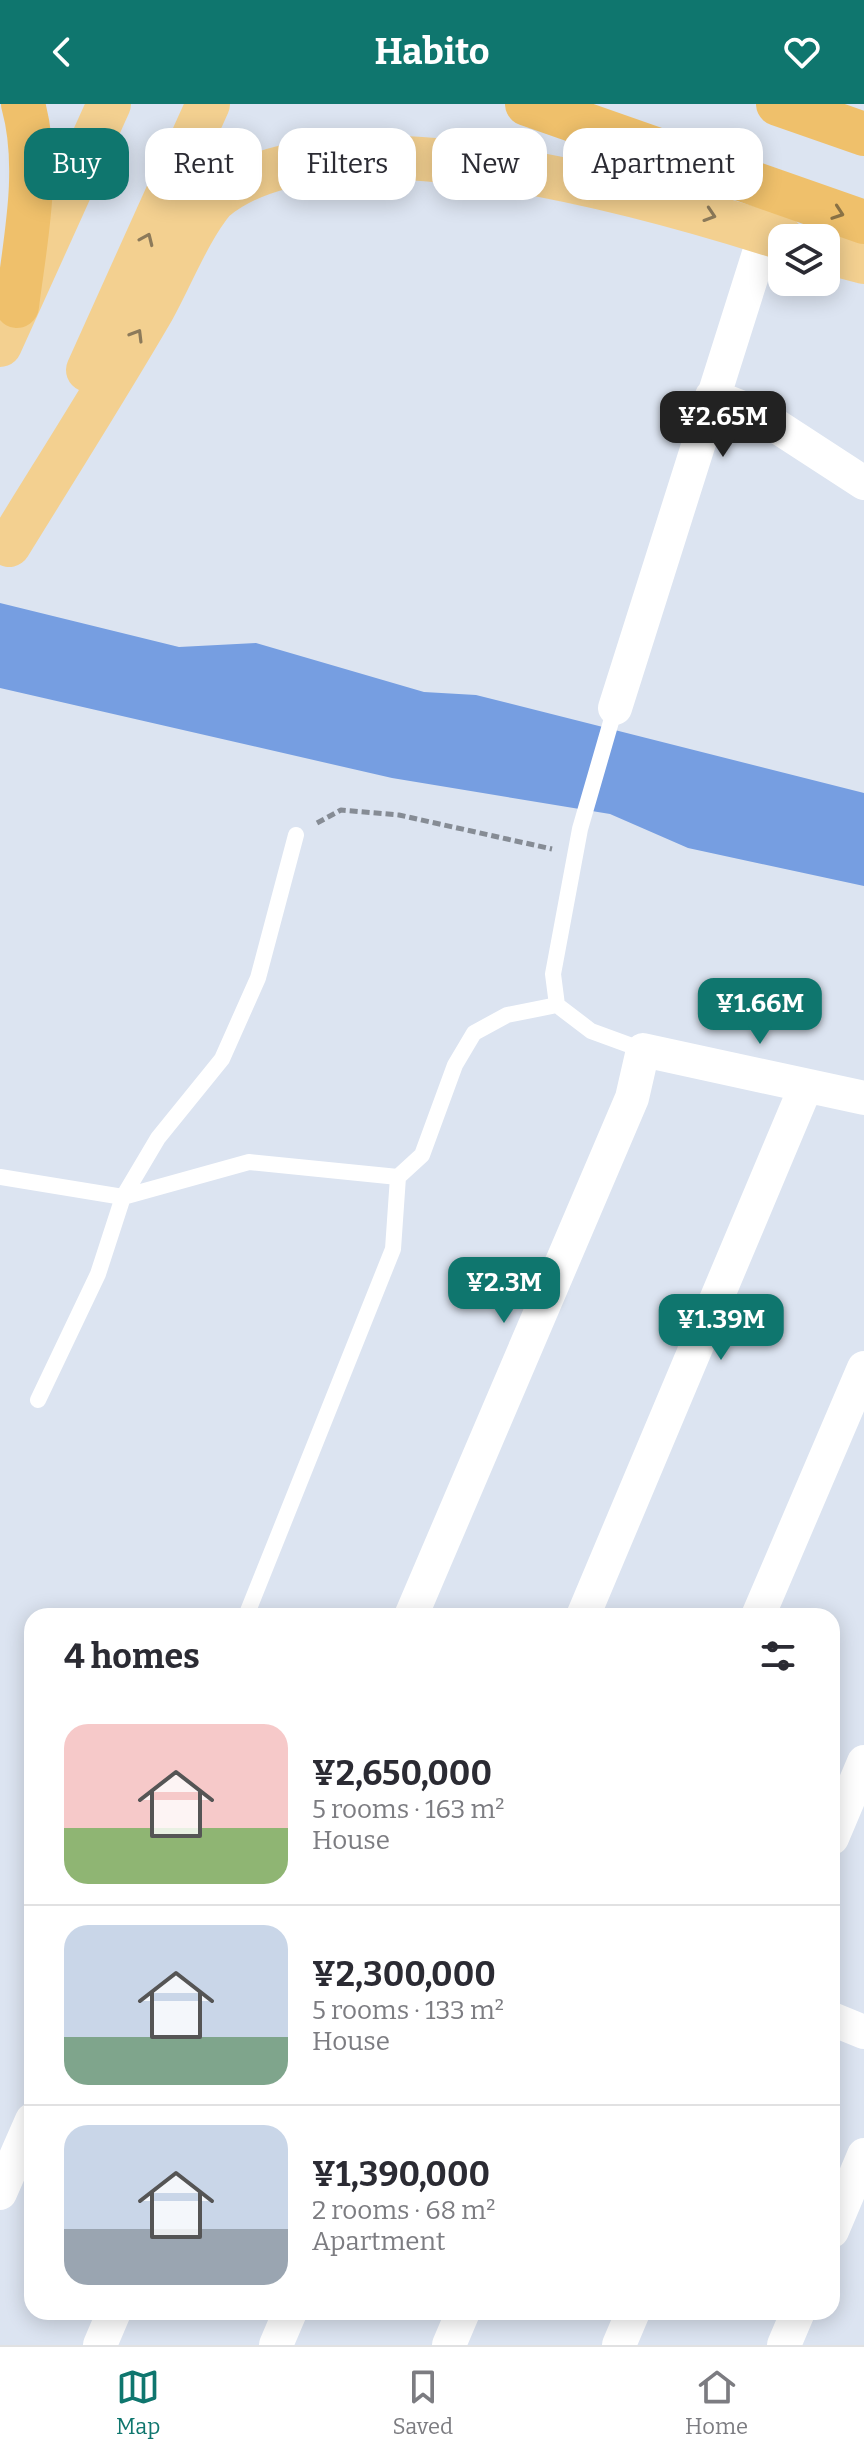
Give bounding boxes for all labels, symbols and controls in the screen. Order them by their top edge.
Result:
icon: back [40,30,84,74]
text: Habito [374,30,490,74]
icon: heart [780,30,824,74]
chip: Buy [24,128,129,200]
chip: Rent [145,128,262,200]
chip: Filters [278,128,416,200]
chip: New [432,128,547,200]
chip: Apartment [563,128,763,200]
one-way arrow [831,203,845,220]
one-way arrow [702,205,716,221]
map controls [768,224,840,296]
button: layers [768,224,840,296]
one-way arrow [137,233,153,247]
one-way arrow [128,329,143,344]
pin: ¥2.65M [658,391,788,459]
text: ¥2.65M [678,401,768,432]
pin: ¥1.66M [695,978,825,1046]
text: ¥1.66M [716,988,804,1019]
pin: ¥2.3M [448,1257,560,1325]
text: ¥2.3M [466,1267,542,1298]
pin: ¥1.39M [656,1294,786,1362]
text: ¥1.39M [677,1304,765,1335]
icon: filters [756,1634,800,1678]
text: 4 homes [64,1636,200,1677]
text: ¥2,650,000 [312,1753,492,1794]
icon: home [128,1756,224,1852]
text: 5 rooms · 163 m² [312,1794,505,1825]
text: House [312,1825,390,1856]
text: ¥2,300,000 [312,1954,496,1995]
icon: home [128,1957,224,2053]
text: 5 rooms · 133 m² [312,1995,504,2026]
text: House [312,2026,390,2057]
text: ¥1,390,000 [312,2154,490,2195]
icon: home [128,2157,224,2253]
text: 2 rooms · 68 m² [312,2195,495,2226]
text: Apartment [312,2226,445,2257]
tab: Map [116,2365,160,2440]
tab: Saved [393,2365,453,2440]
tab: Home [685,2365,748,2440]

